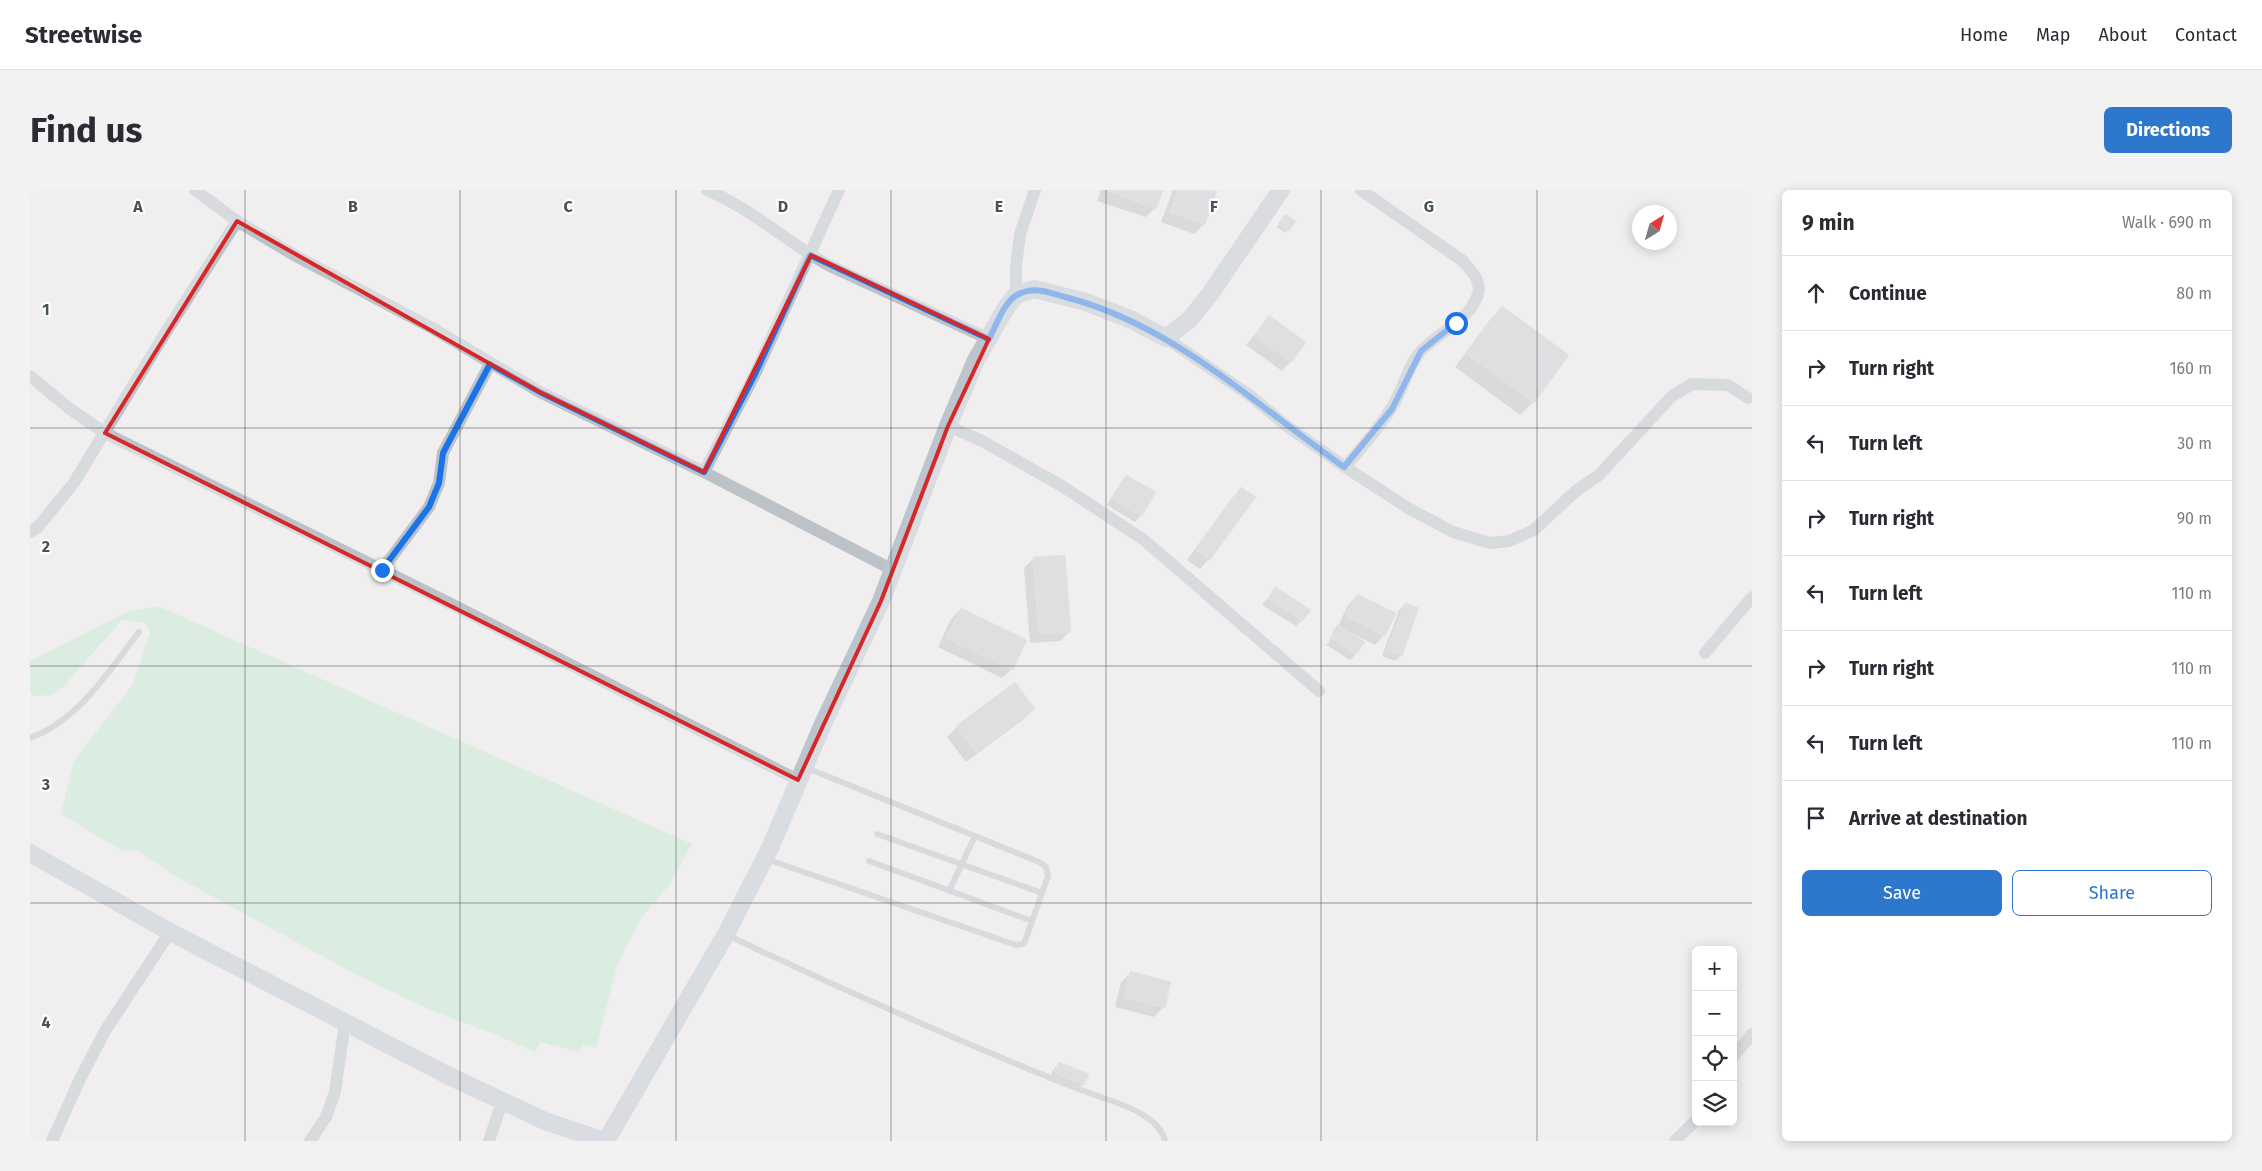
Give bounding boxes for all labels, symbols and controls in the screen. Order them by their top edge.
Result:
text: Streetwise [25,21,142,49]
text: Home [1960,24,2008,46]
text: Map [2036,24,2070,46]
text: About [2098,24,2147,46]
text: Contact [2175,24,2237,46]
button: Directions [2104,107,2232,153]
text: Find us [30,109,142,151]
text: A [132,197,143,216]
text: B [348,197,358,216]
text: C [563,197,573,216]
text: D [778,197,788,216]
text: E [995,197,1003,216]
text: F [1210,197,1218,216]
text: G [1424,197,1434,216]
north arrow [1632,205,1677,250]
text: 9 min [1802,210,1855,236]
text: Walk · 690 m [2122,213,2212,232]
icon: ahead [1802,279,1830,307]
text: Continue [1849,282,1927,305]
text: 80 m [2176,284,2212,303]
text: 1 [42,300,50,319]
route start [1445,312,1468,335]
icon: right [1802,354,1830,382]
text: Turn right [1849,357,1934,380]
text: 160 m [2170,359,2212,378]
icon: left [1802,429,1830,457]
text: Turn left [1849,432,1923,455]
text: 30 m [2177,434,2212,453]
icon: right [1802,504,1830,532]
text: Turn right [1849,507,1934,530]
text: 90 m [2177,509,2212,528]
text: 2 [42,537,50,556]
route end [371,559,394,582]
icon: left [1802,579,1830,607]
text: Turn left [1849,582,1923,605]
text: 110 m [2171,584,2212,603]
icon: right [1802,654,1830,682]
text: Turn right [1849,657,1934,680]
text: 110 m [2171,659,2212,678]
icon: left [1802,729,1830,757]
text: Turn left [1849,732,1923,755]
text: 110 m [2171,734,2212,753]
text: 3 [41,775,50,794]
icon: arrive [1802,804,1830,832]
text: Arrive at destination [1849,807,2028,830]
button: Save [1802,870,2002,916]
button: Share [2012,870,2212,916]
map controls [1692,946,1737,1126]
button: + [1692,946,1737,991]
button: − [1692,991,1737,1036]
text: 4 [41,1013,51,1032]
button: locate [1692,1036,1737,1081]
button: layers [1692,1081,1737,1126]

